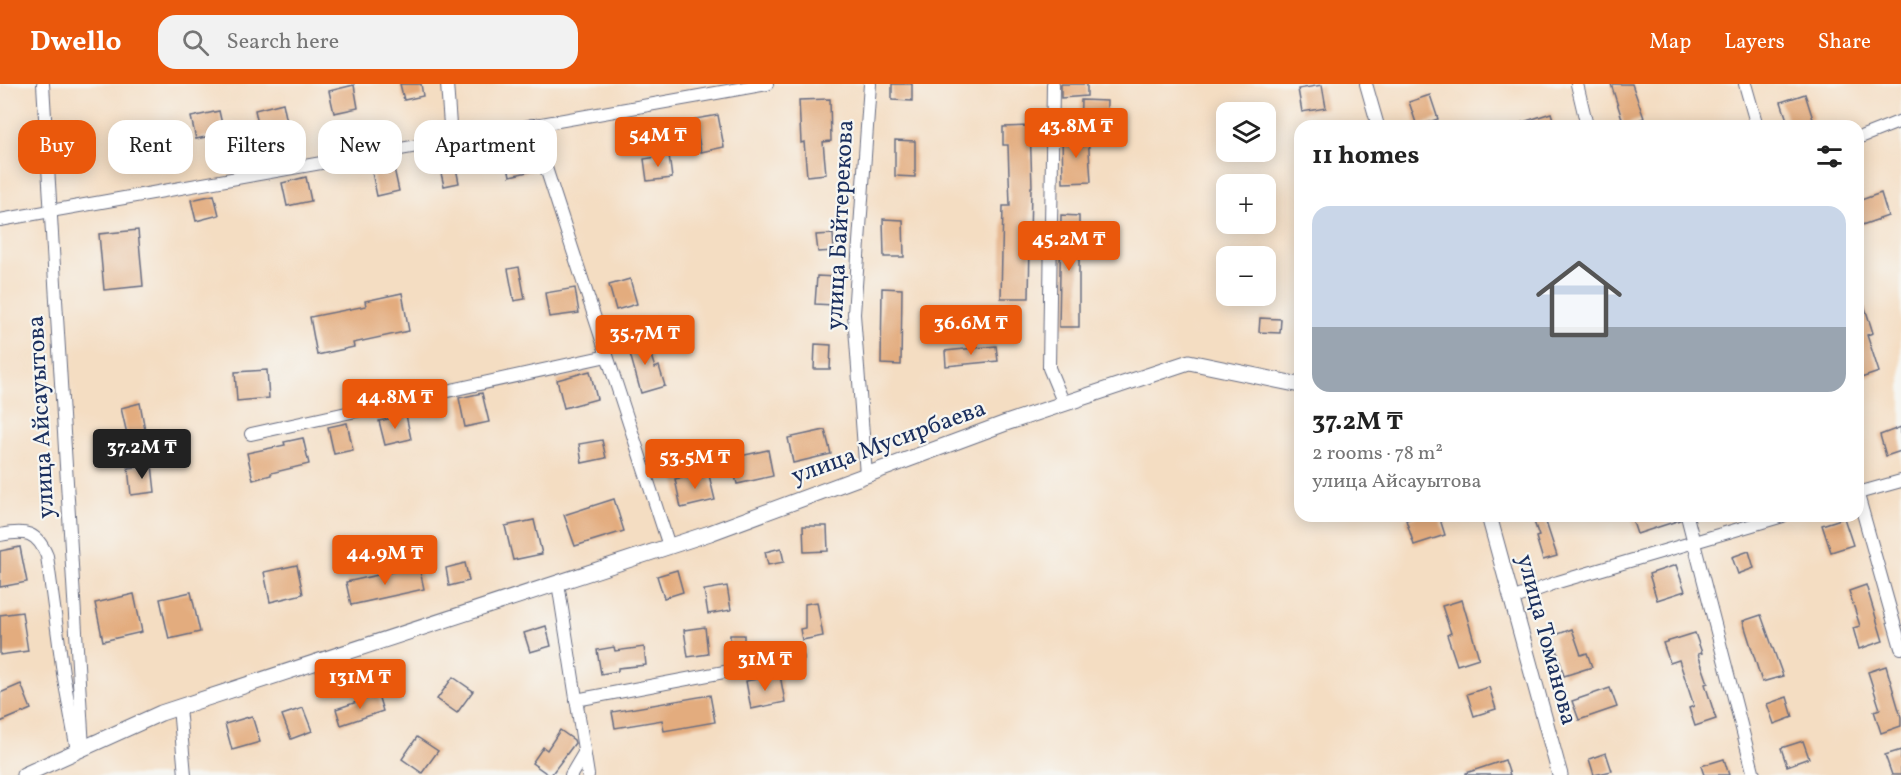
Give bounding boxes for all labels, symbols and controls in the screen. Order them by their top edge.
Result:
search box [158,15,578,69]
text: Dwello [30,23,122,62]
icon: search [179,26,212,59]
text: Search here [227,27,339,58]
text: Map [1649,28,1691,57]
text: Layers [1724,28,1785,57]
text: Share [1818,28,1871,57]
map controls [1216,102,1276,306]
button: layers [1216,102,1276,162]
pin: 43.8M ₸ [1021,108,1131,159]
text: 43.8M ₸ [1039,113,1113,141]
pin: 54M ₸ [616,117,700,168]
street label: улица Байтерекова [819,119,863,331]
chip: Buy [18,120,96,174]
chip: Rent [108,120,193,174]
chip: Filters [205,120,306,174]
chip: New [318,120,402,174]
chip: Apartment [414,120,557,174]
text: 54M ₸ [629,122,687,150]
text: 11 homes [1312,138,1419,174]
icon: filters [1813,140,1846,173]
button: + [1216,174,1276,234]
pin: 45.2M ₸ [1014,221,1124,272]
text: 45.2M ₸ [1032,226,1106,254]
icon: home [1525,245,1633,353]
button: − [1216,246,1276,306]
pin: 36.6M ₸ [916,305,1026,356]
text: 36.6M ₸ [934,310,1008,338]
street label: улица Айсауытова [20,315,64,519]
pin: 35.7M ₸ [590,315,700,366]
text: 35.7M ₸ [610,320,680,348]
pin: 44.8M ₸ [340,379,450,430]
text: 44.8M ₸ [356,384,434,412]
street label: улица Мусирбаева [787,392,991,494]
text: 37.2M ₸ [1312,404,1403,440]
pin: 37.2M ₸ [87,429,197,480]
text: 37.2M ₸ [107,434,177,462]
pin: 53.5M ₸ [640,439,750,490]
text: 2 rooms · 78 m² [1312,440,1443,468]
text: 53.5M ₸ [659,444,731,472]
text: улица Айсауытова [1312,468,1481,496]
pin: 44.9M ₸ [330,535,440,586]
text: 44.9M ₸ [346,540,424,568]
street label: улица Томанова [1507,551,1585,729]
pin: 31M ₸ [723,641,807,692]
text: 31M ₸ [738,646,792,674]
pin: 131M ₸ [311,659,409,710]
text: 131M ₸ [329,664,391,692]

